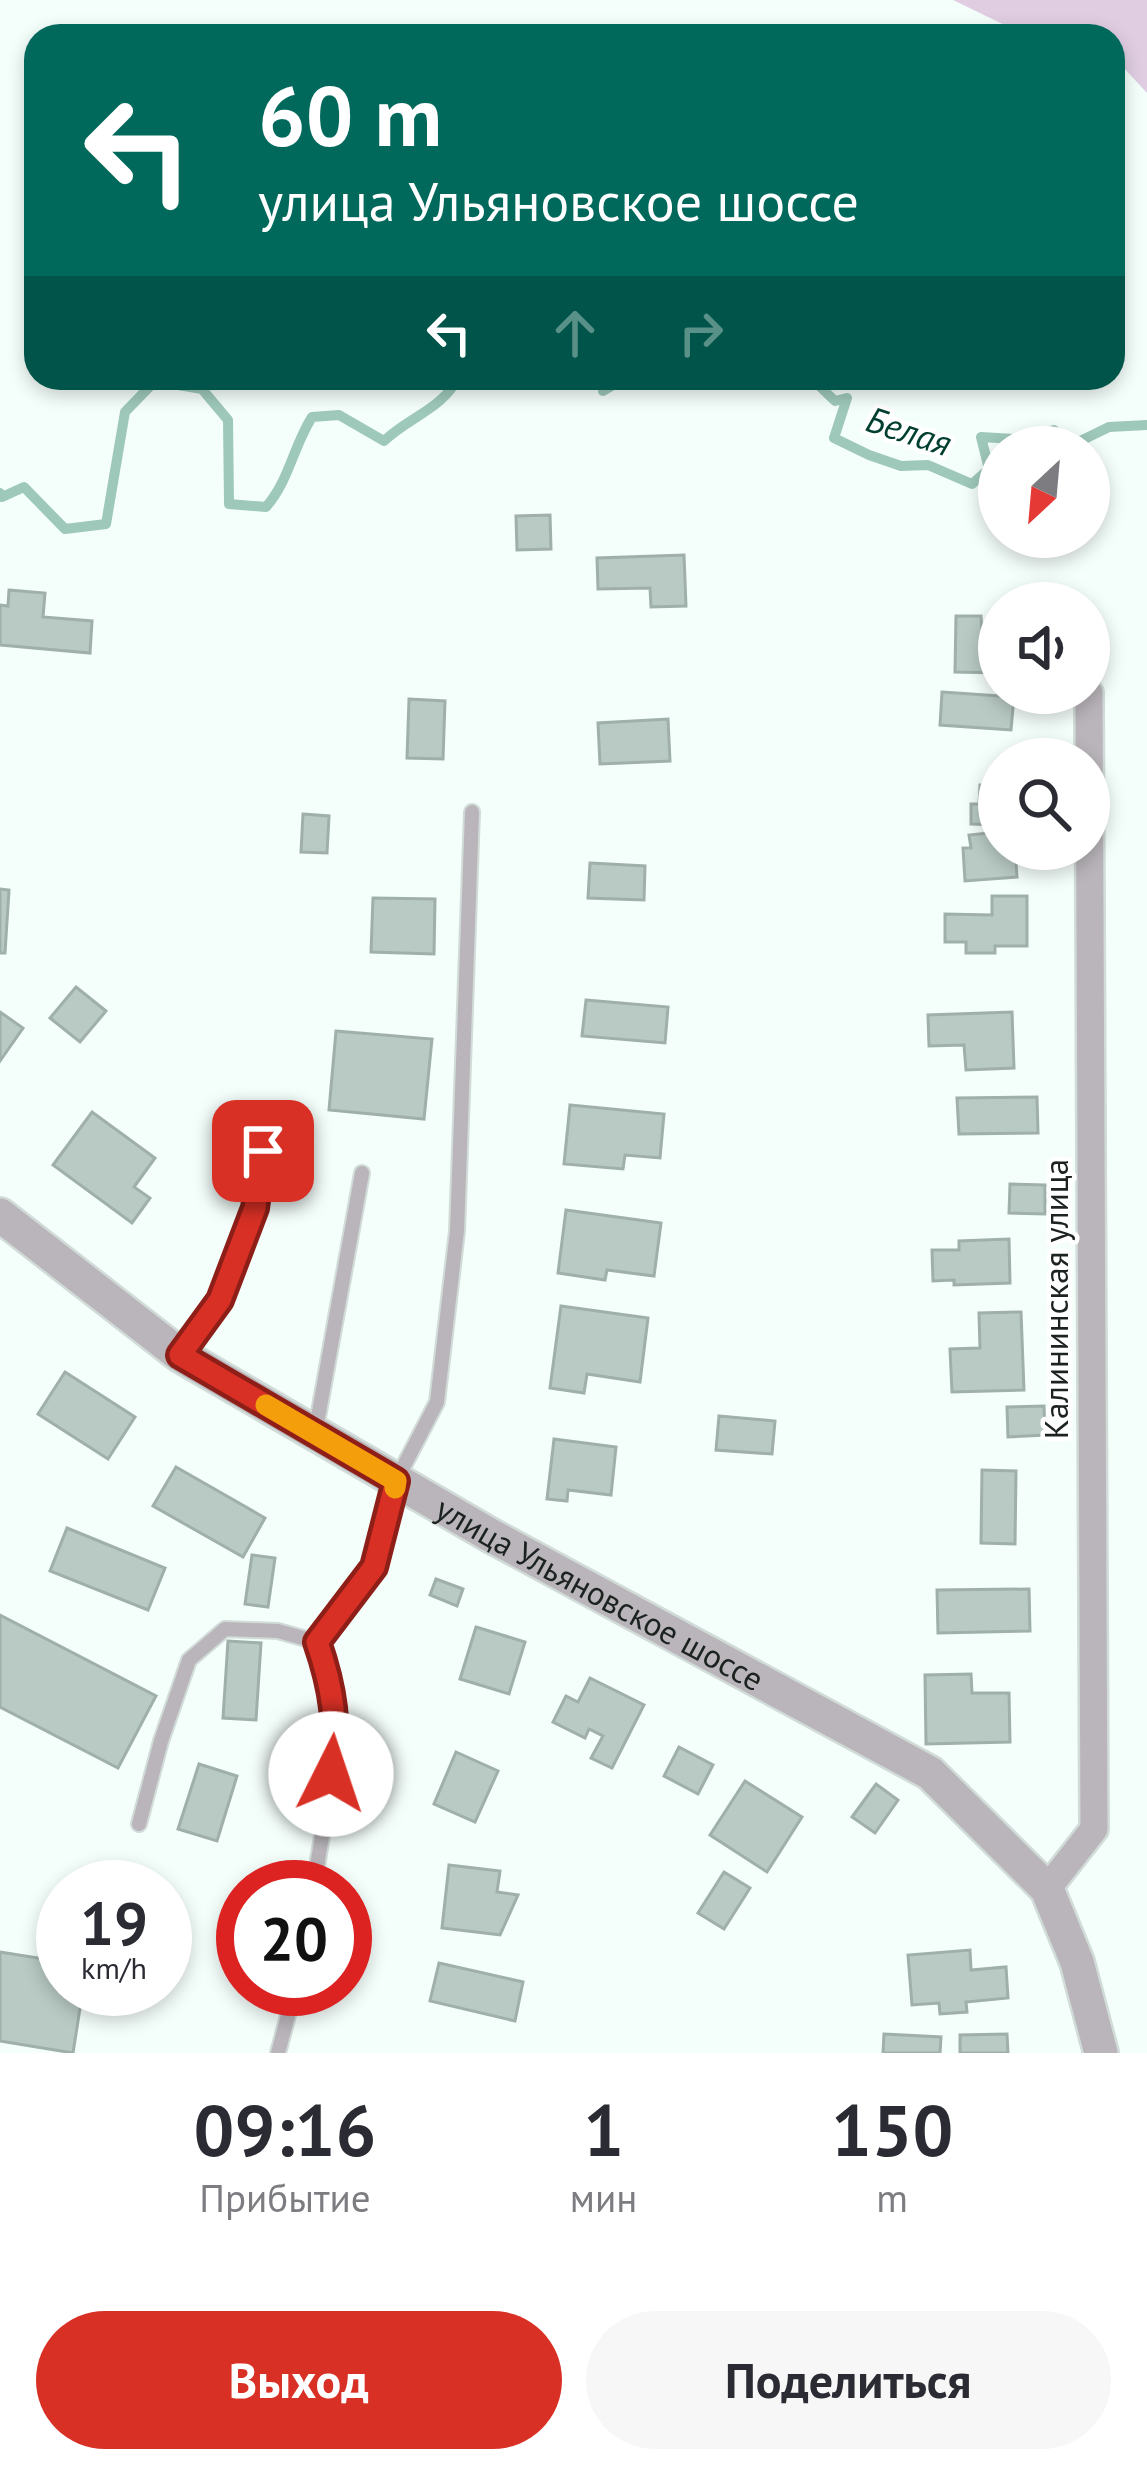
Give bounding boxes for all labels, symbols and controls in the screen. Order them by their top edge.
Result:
text: 60 m [258,60,442,169]
icon: left [60,72,216,228]
text: улица Ульяновское шоссе [258,166,859,236]
icon: left [416,300,482,366]
icon: ahead [542,300,608,366]
icon: right [668,300,734,366]
water label: Белая [861,395,958,466]
north arrow [978,426,1110,558]
map controls [978,426,1110,870]
button: sound [978,582,1110,714]
button: search [978,738,1110,870]
pin [212,1100,314,1202]
icon: arrive [230,1118,296,1184]
street label: Калининская улица [1034,1159,1077,1439]
street label: улица Ульяновское шоссе [428,1486,772,1700]
position arrow [268,1711,394,1837]
speed limit sign: 20 [216,1860,372,2016]
text: 19 [80,1884,148,1962]
text: km/h [81,1948,147,1987]
text: 09:16 [194,2083,376,2176]
text: 1 [583,2083,624,2176]
text: 150 [831,2083,953,2176]
text: Прибытие [199,2172,371,2223]
text: мин [570,2172,637,2223]
text: m [876,2172,908,2223]
button: Выход [36,2311,562,2449]
button: Поделиться [586,2311,1111,2449]

